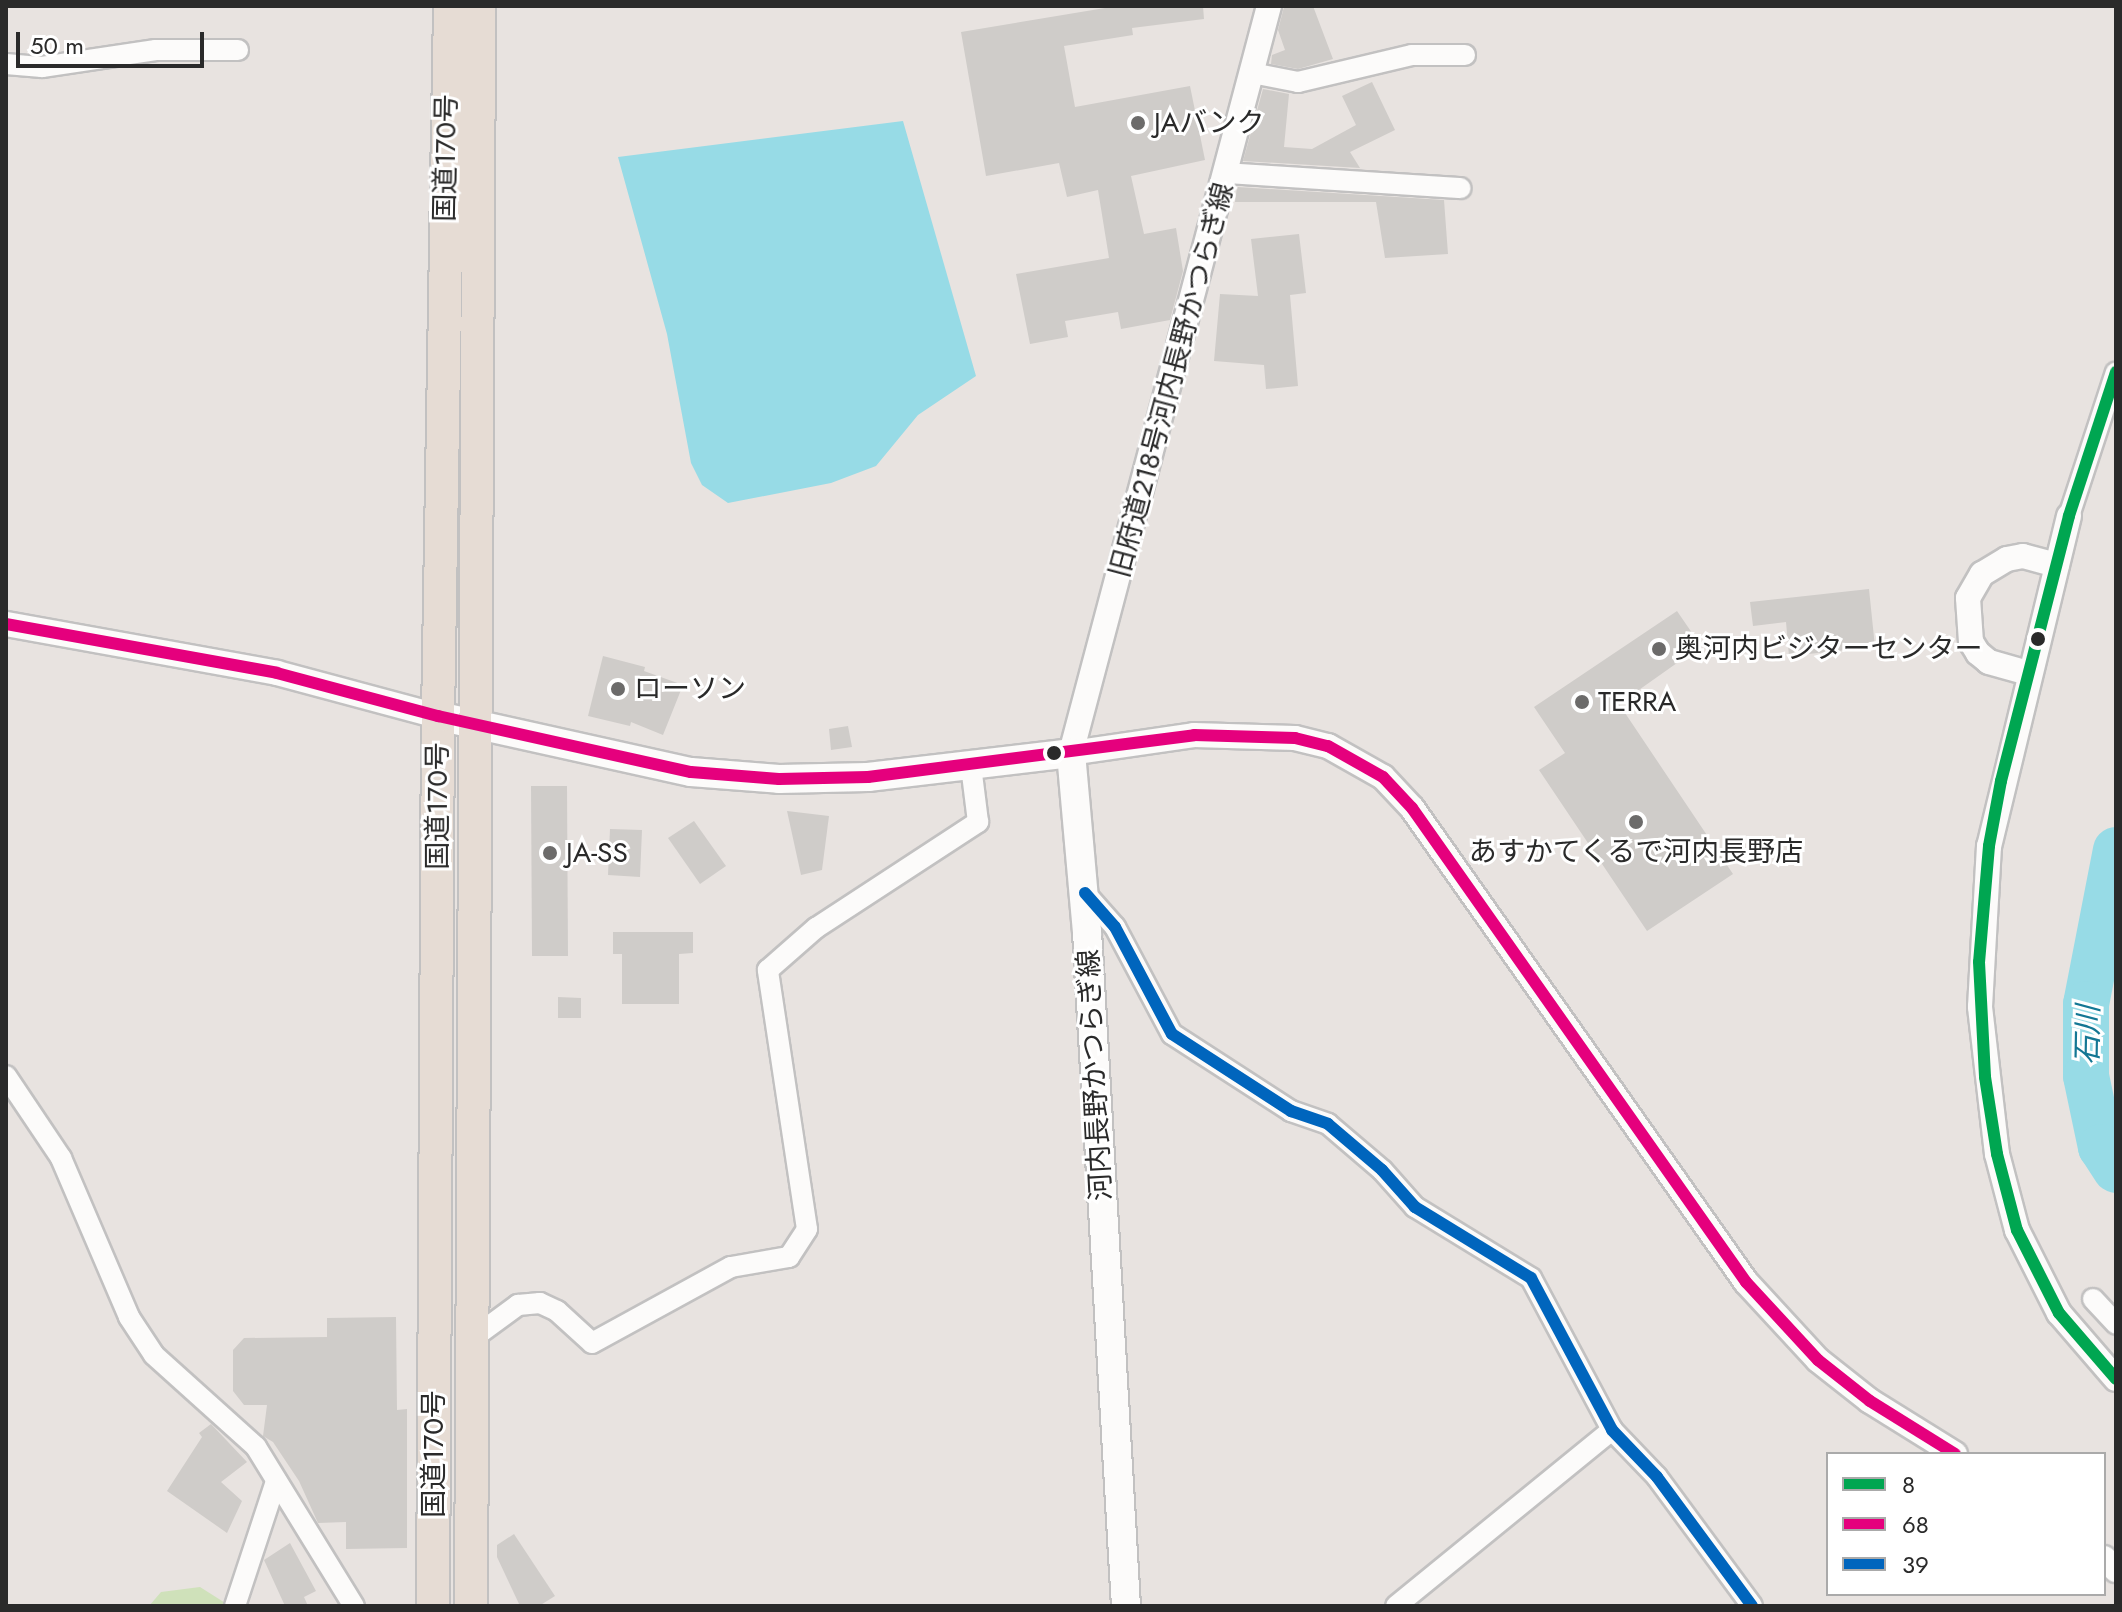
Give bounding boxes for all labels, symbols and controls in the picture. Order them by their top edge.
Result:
scale bar [20,16,208,66]
text: 50 m [30,28,84,63]
street label: 国道170号 [428,94,464,222]
place label: JAバンク [1154,106,1263,140]
marker: JAバンク [1129,114,1147,132]
street label: 旧府道218号河内長野かつらぎ線 [1103,179,1241,581]
unlabelled marker [2030,631,2046,647]
place label: 奥河内ビジターセンター [1675,632,1983,666]
marker: 奥河内ビジターセンター [1650,640,1668,658]
place label: ローソン [634,672,746,706]
marker: ローソン [609,680,627,698]
place label: TERRA [1598,685,1676,719]
marker: TERRA [1573,693,1591,711]
street label: 国道170号 [421,742,455,870]
unlabelled marker [1046,745,1062,761]
marker: あすかてくるで河内長野店 [1627,813,1645,831]
place label: あすかてくるで河内長野店 [1468,835,1804,869]
place label: JA-SS [566,836,628,870]
marker: JA-SS [541,844,559,862]
street label: 河内長野かつらぎ線 [1072,948,1118,1202]
water label: 石川 [2069,1005,2107,1065]
street label: 国道170号 [417,1390,451,1518]
legend [1826,1452,2106,1596]
text: 8 [1902,1467,1915,1502]
text: 68 [1902,1507,1929,1542]
text: 39 [1902,1547,1929,1582]

